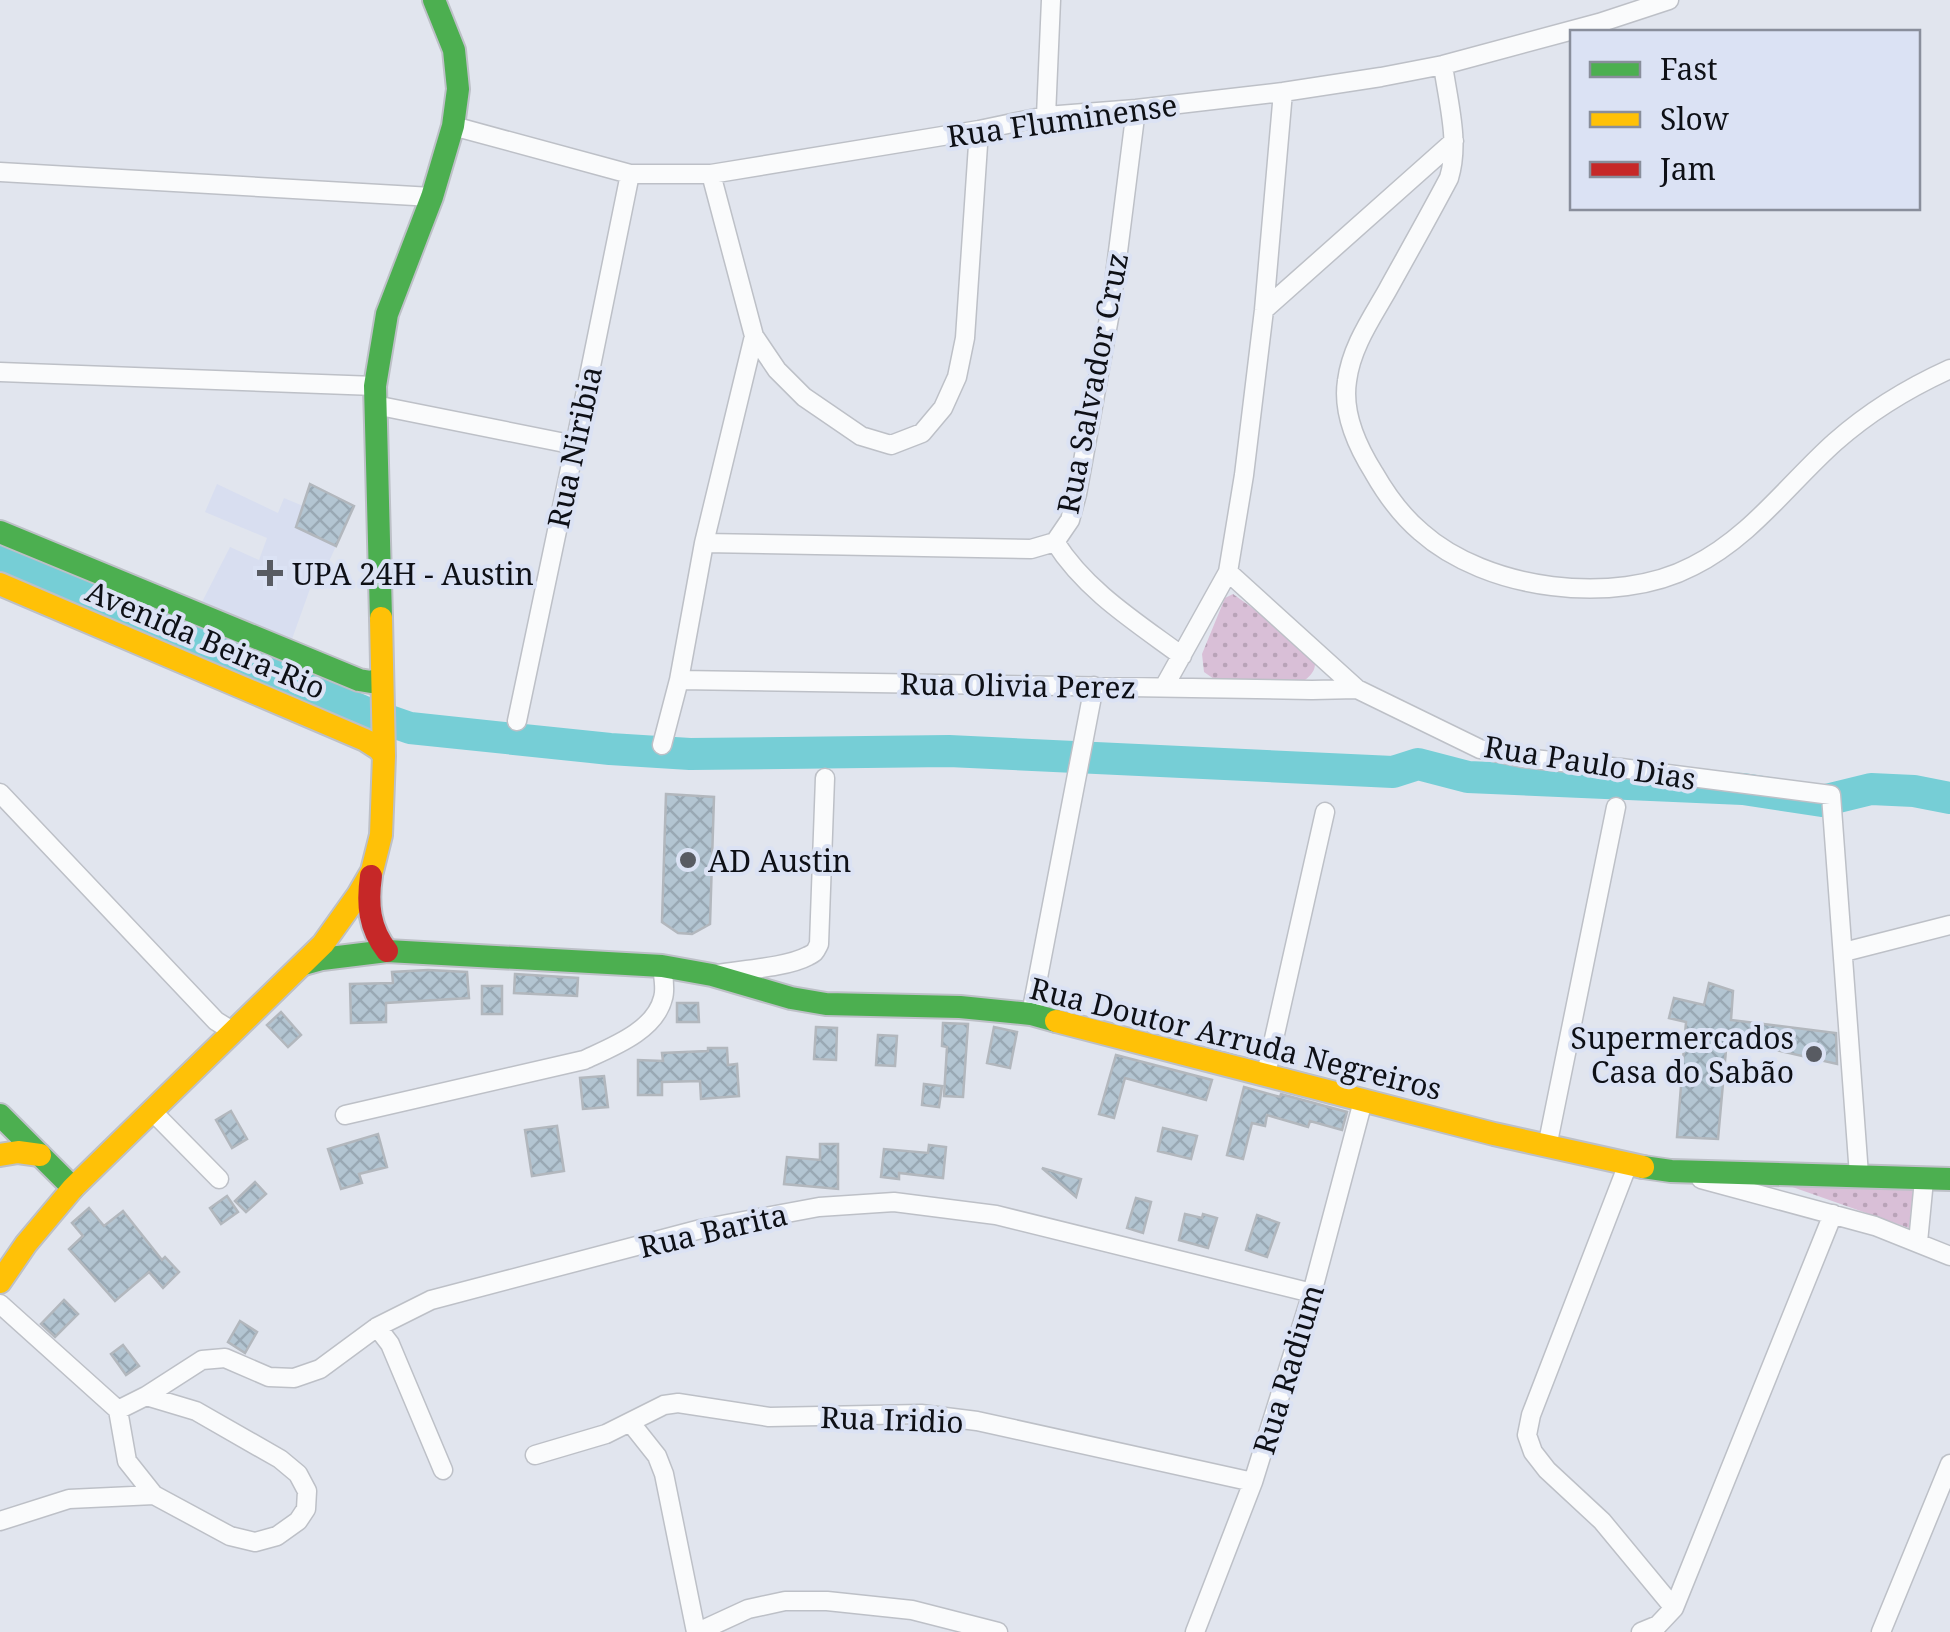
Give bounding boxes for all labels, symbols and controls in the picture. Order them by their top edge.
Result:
legend [1570,30,1920,210]
text: Fast [1660,48,1717,89]
street label: Rua Fluminense [944,84,1180,156]
text: Slow [1660,98,1729,139]
text: Jam [1659,148,1716,189]
street label: Rua Salvador Cruz [1047,249,1137,517]
street label: Rua Niribia [537,362,611,532]
place label: UPA 24H - Austin [292,553,534,594]
marker: UPA 24H - Austin [257,560,283,586]
street label: Avenida Beira-Rio [80,570,332,708]
street label: Rua Olivia Perez [900,662,1136,708]
street label: Rua Paulo Dias [1481,725,1699,799]
place label: AD Austin [708,840,851,881]
marker: AD Austin [677,849,699,871]
street label: Rua Doutor Arruda Negreiros [1026,967,1446,1109]
place label: Supermercados Casa do Sabão [1571,1017,1794,1092]
marker: Supermercados Casa do Sabão [1803,1043,1825,1065]
street label: Rua Barita [635,1193,791,1267]
street label: Rua Radium [1243,1279,1333,1459]
street label: Rua Iridio [820,1396,964,1442]

